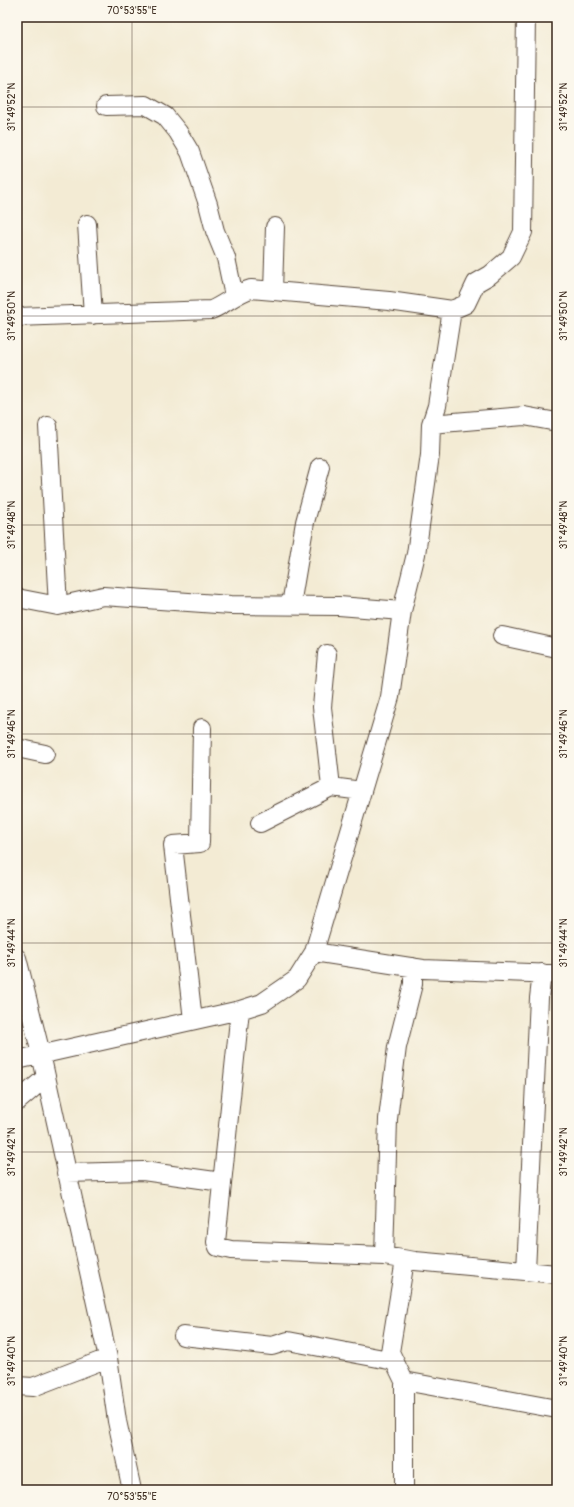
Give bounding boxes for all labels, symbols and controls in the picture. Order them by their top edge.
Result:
text: 70°53'55"E [107,5,157,17]
text: 31°49'52"N [6,82,18,131]
text: 31°49'52"N [558,82,570,131]
text: 31°49'50"N [6,291,18,341]
text: 31°49'50"N [558,291,570,341]
text: 31°49'48"N [6,501,18,549]
text: 31°49'48"N [558,501,570,549]
text: 31°49'46"N [6,709,18,759]
text: 31°49'46"N [558,709,570,759]
text: 31°49'44"N [6,918,18,968]
text: 31°49'44"N [558,918,570,968]
text: 31°49'42"N [6,1127,18,1177]
text: 31°49'42"N [558,1127,570,1177]
text: 31°49'40"N [6,1336,18,1386]
text: 31°49'40"N [558,1336,570,1386]
text: 70°53'55"E [107,1491,157,1503]

